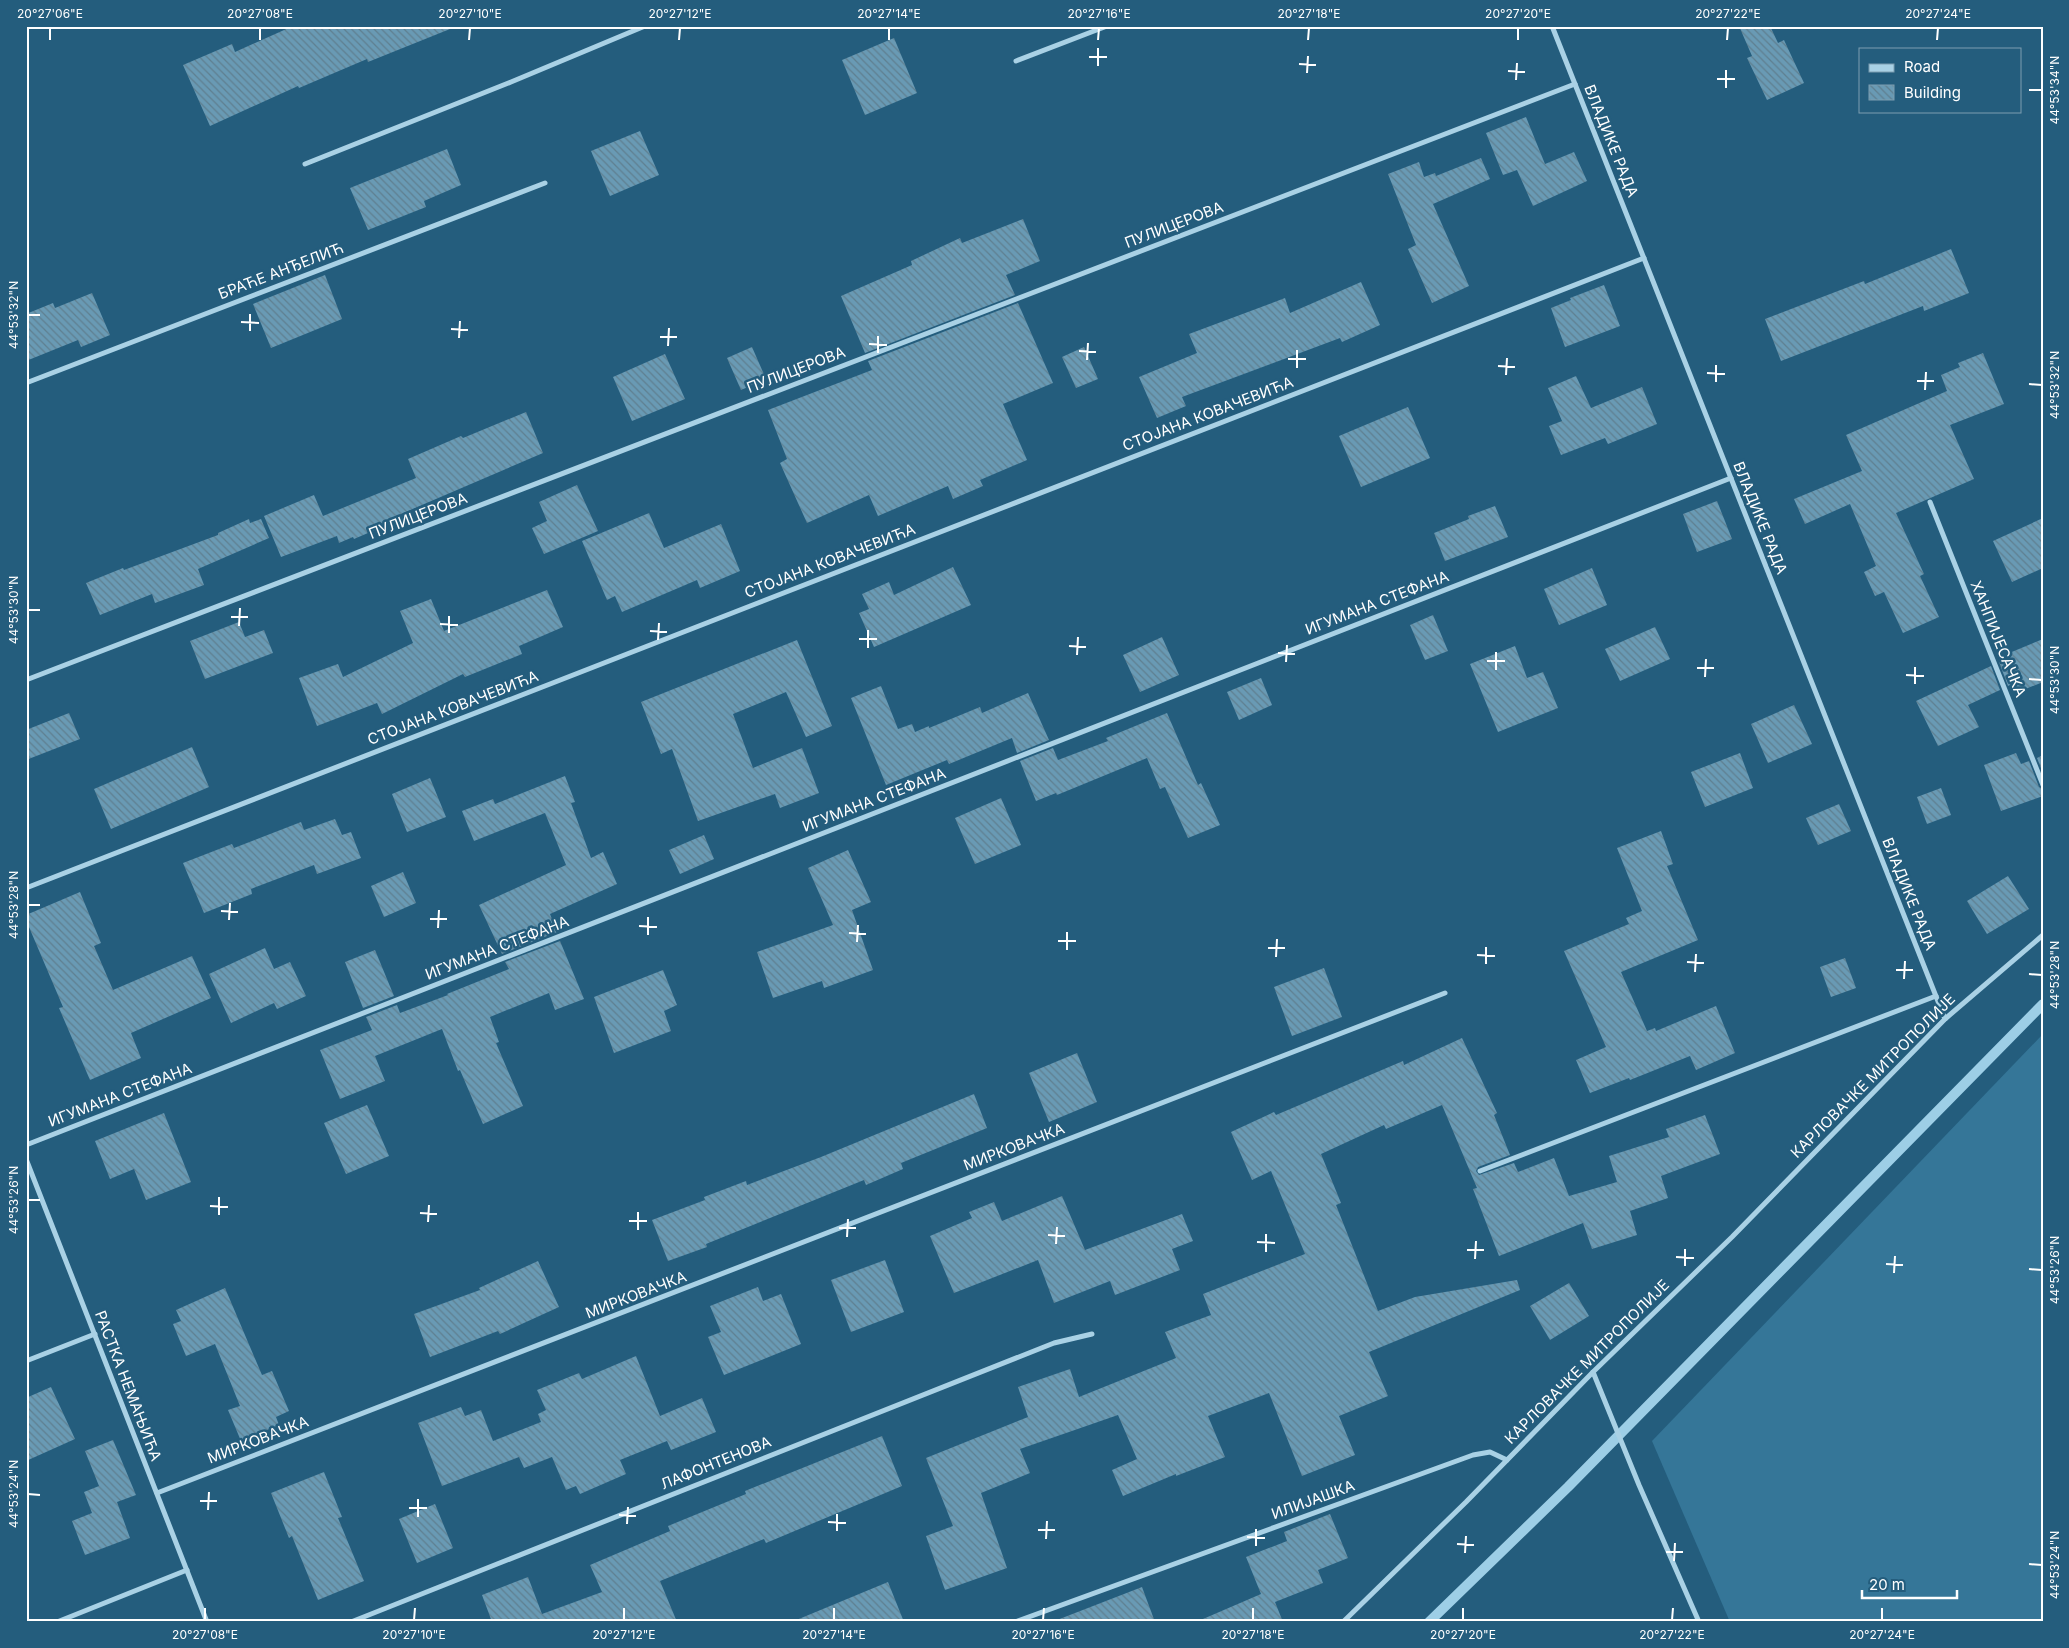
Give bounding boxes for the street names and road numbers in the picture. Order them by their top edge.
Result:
street label: ВЛАДИКЕ РАДА [1580,82,1643,200]
street label: ПУЛИЦЕРОВА [1122,197,1226,252]
street label: БРАЋЕ АНЂЕЛИЋ [215,238,346,303]
street label: ПУЛИЦЕРОВА [744,342,848,397]
street label: СТОЈАНА КОВАЧЕВИЋА [1120,372,1296,455]
street label: ВЛАДИКЕ РАДА [1729,459,1792,577]
street label: ПУЛИЦЕРОВА [366,488,470,543]
street label: СТОЈАНА КОВАЧЕВИЋА [742,519,918,602]
street label: ИГУМАНА СТЕФАНА [1302,566,1451,639]
street label: ХАНПИЈЕСАЧКА [1966,578,2030,700]
street label: СТОЈАНА КОВАЧЕВИЋА [365,666,541,749]
street label: ИГУМАНА СТЕФАНА [799,763,948,836]
street label: ВЛАДИКЕ РАДА [1878,835,1941,953]
street label: ИГУМАНА СТЕФАНА [422,911,571,984]
street label: КАРЛОВАЧКЕ МИТРОПОЛИЈЕ [1786,989,1959,1162]
street label: ИГУМАНА СТЕФАНА [45,1058,194,1131]
street label: МИРКОВАЧКА [961,1119,1067,1174]
street label: МИРКОВАЧКА [583,1267,689,1322]
street label: КАРЛОВАЧКЕ МИТРОПОЛИЈЕ [1500,1275,1673,1448]
street label: РАСТКА НЕМАЊИЋА [91,1308,166,1464]
street label: МИРКОВАЧКА [205,1412,311,1467]
street label: ЛАФОНТЕНОВА [658,1432,774,1493]
street label: ИЛИЈАШКА [1269,1476,1357,1523]

